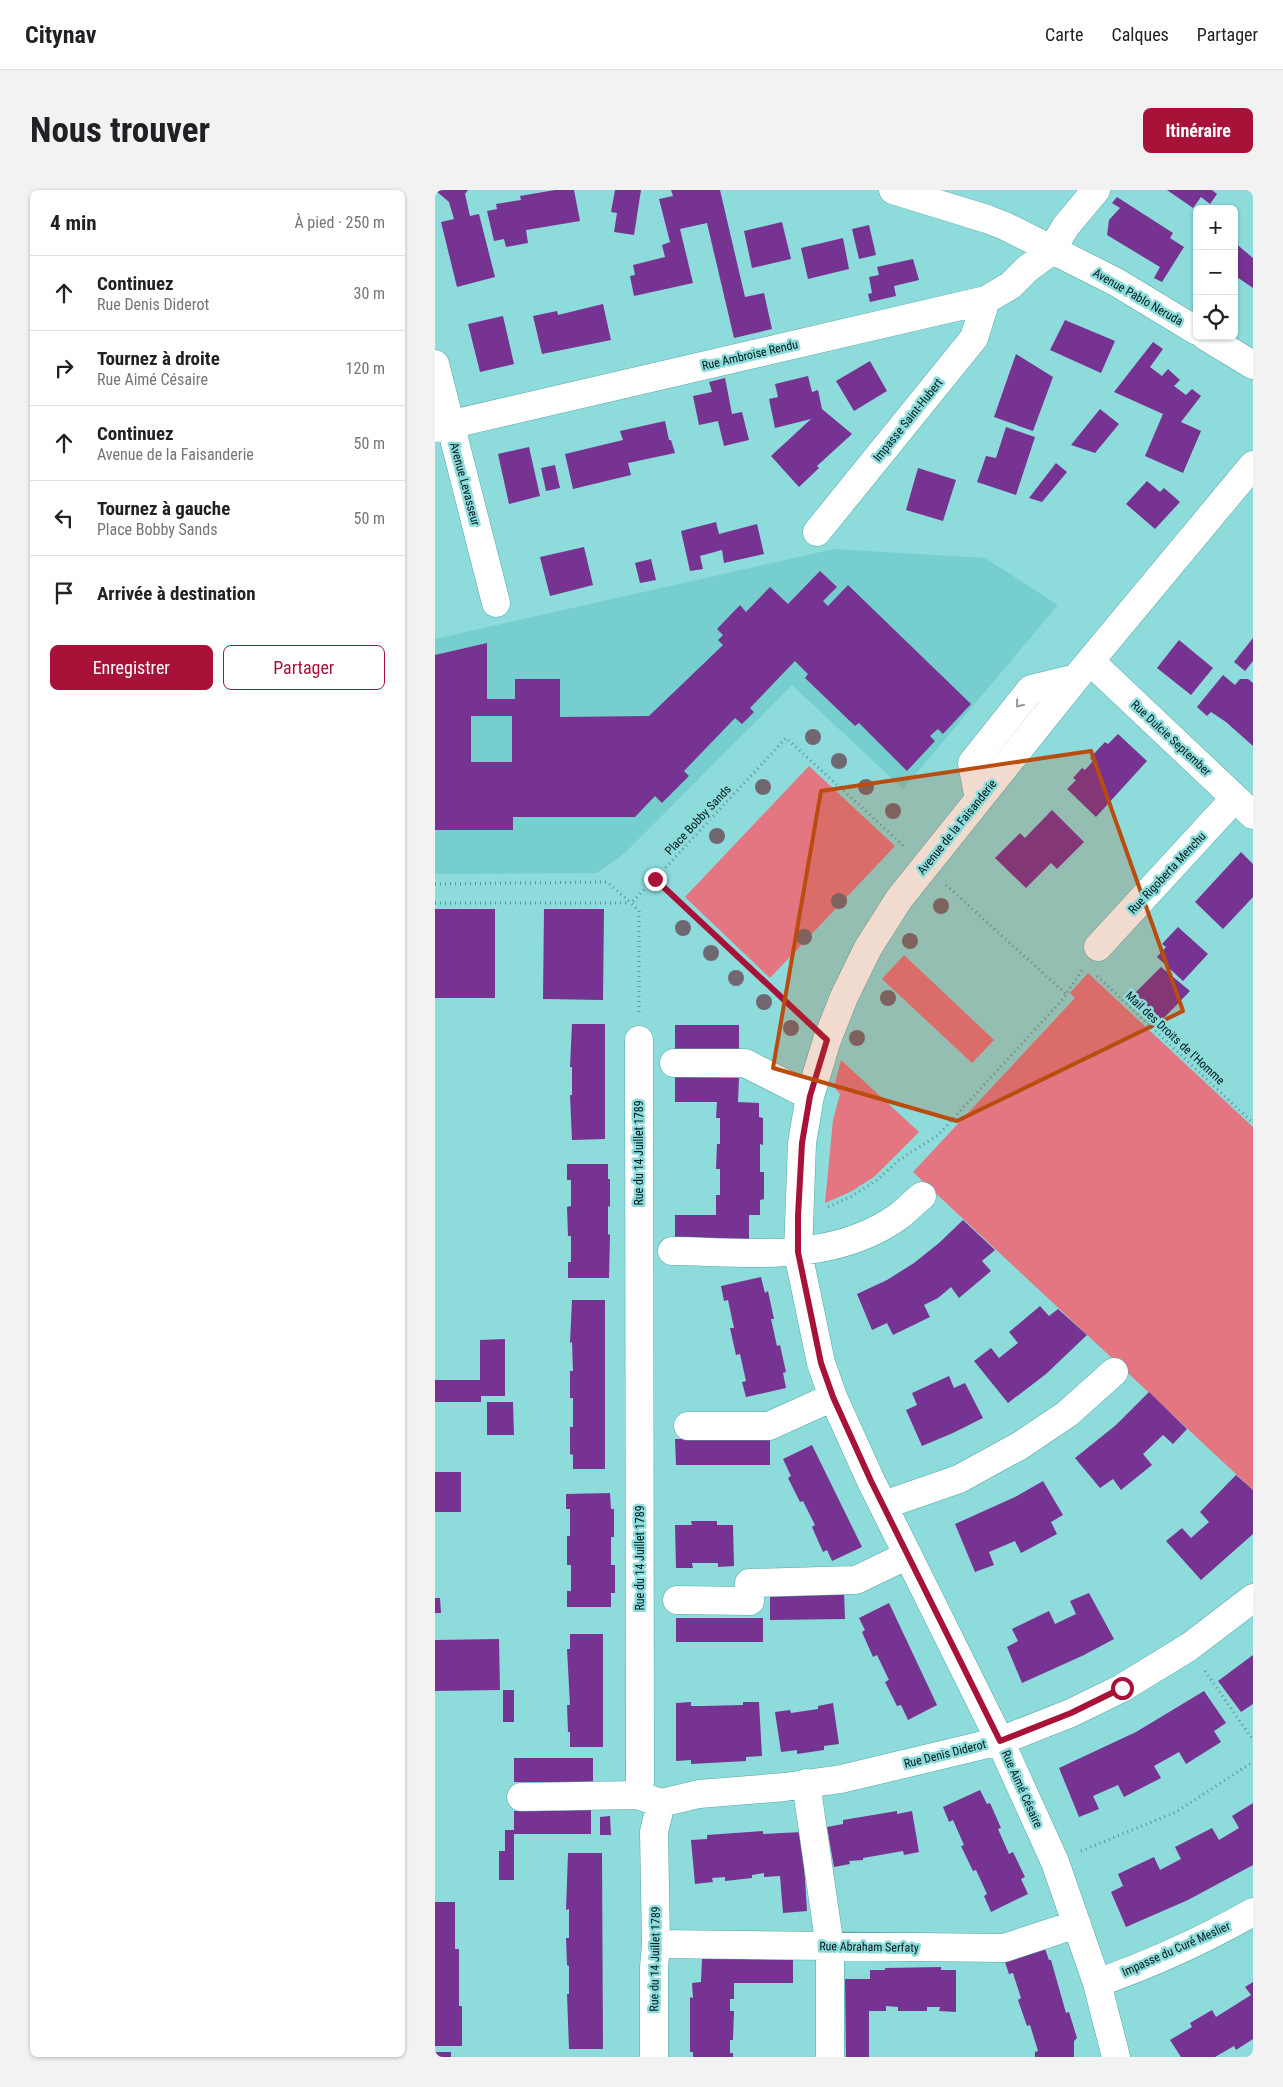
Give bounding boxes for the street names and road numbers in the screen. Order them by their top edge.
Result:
street label: Avenue Pablo Neruda [1091,266,1186,329]
street label: Rue Ambroise Rendu [701,337,800,373]
street label: Impasse Saint-Hubert [870,375,946,464]
street label: Avenue Levasseur [447,441,483,527]
street label: Rue Dulcie September [1128,697,1214,779]
street label: Avenue de la Faisanderie [915,777,1000,877]
street label: Place Bobby Sands [662,782,734,858]
street label: Rue Rigoberta Menchu [1125,829,1209,917]
street label: Mail des Droits de l'Homme [1123,988,1228,1088]
street label: Rue du 14 Juillet 1789 [632,1100,646,1206]
street label: Rue du 14 Juillet 1789 [633,1505,647,1611]
street label: Rue Denis Diderot [902,1737,988,1771]
street label: Rue Aimé Césaire [999,1748,1045,1830]
street label: Rue du 14 Juillet 1789 [647,1906,663,2012]
street label: Impasse du Curé Meslier [1120,1919,1233,1979]
street label: Rue Abraham Serfaty [819,1939,919,1955]

